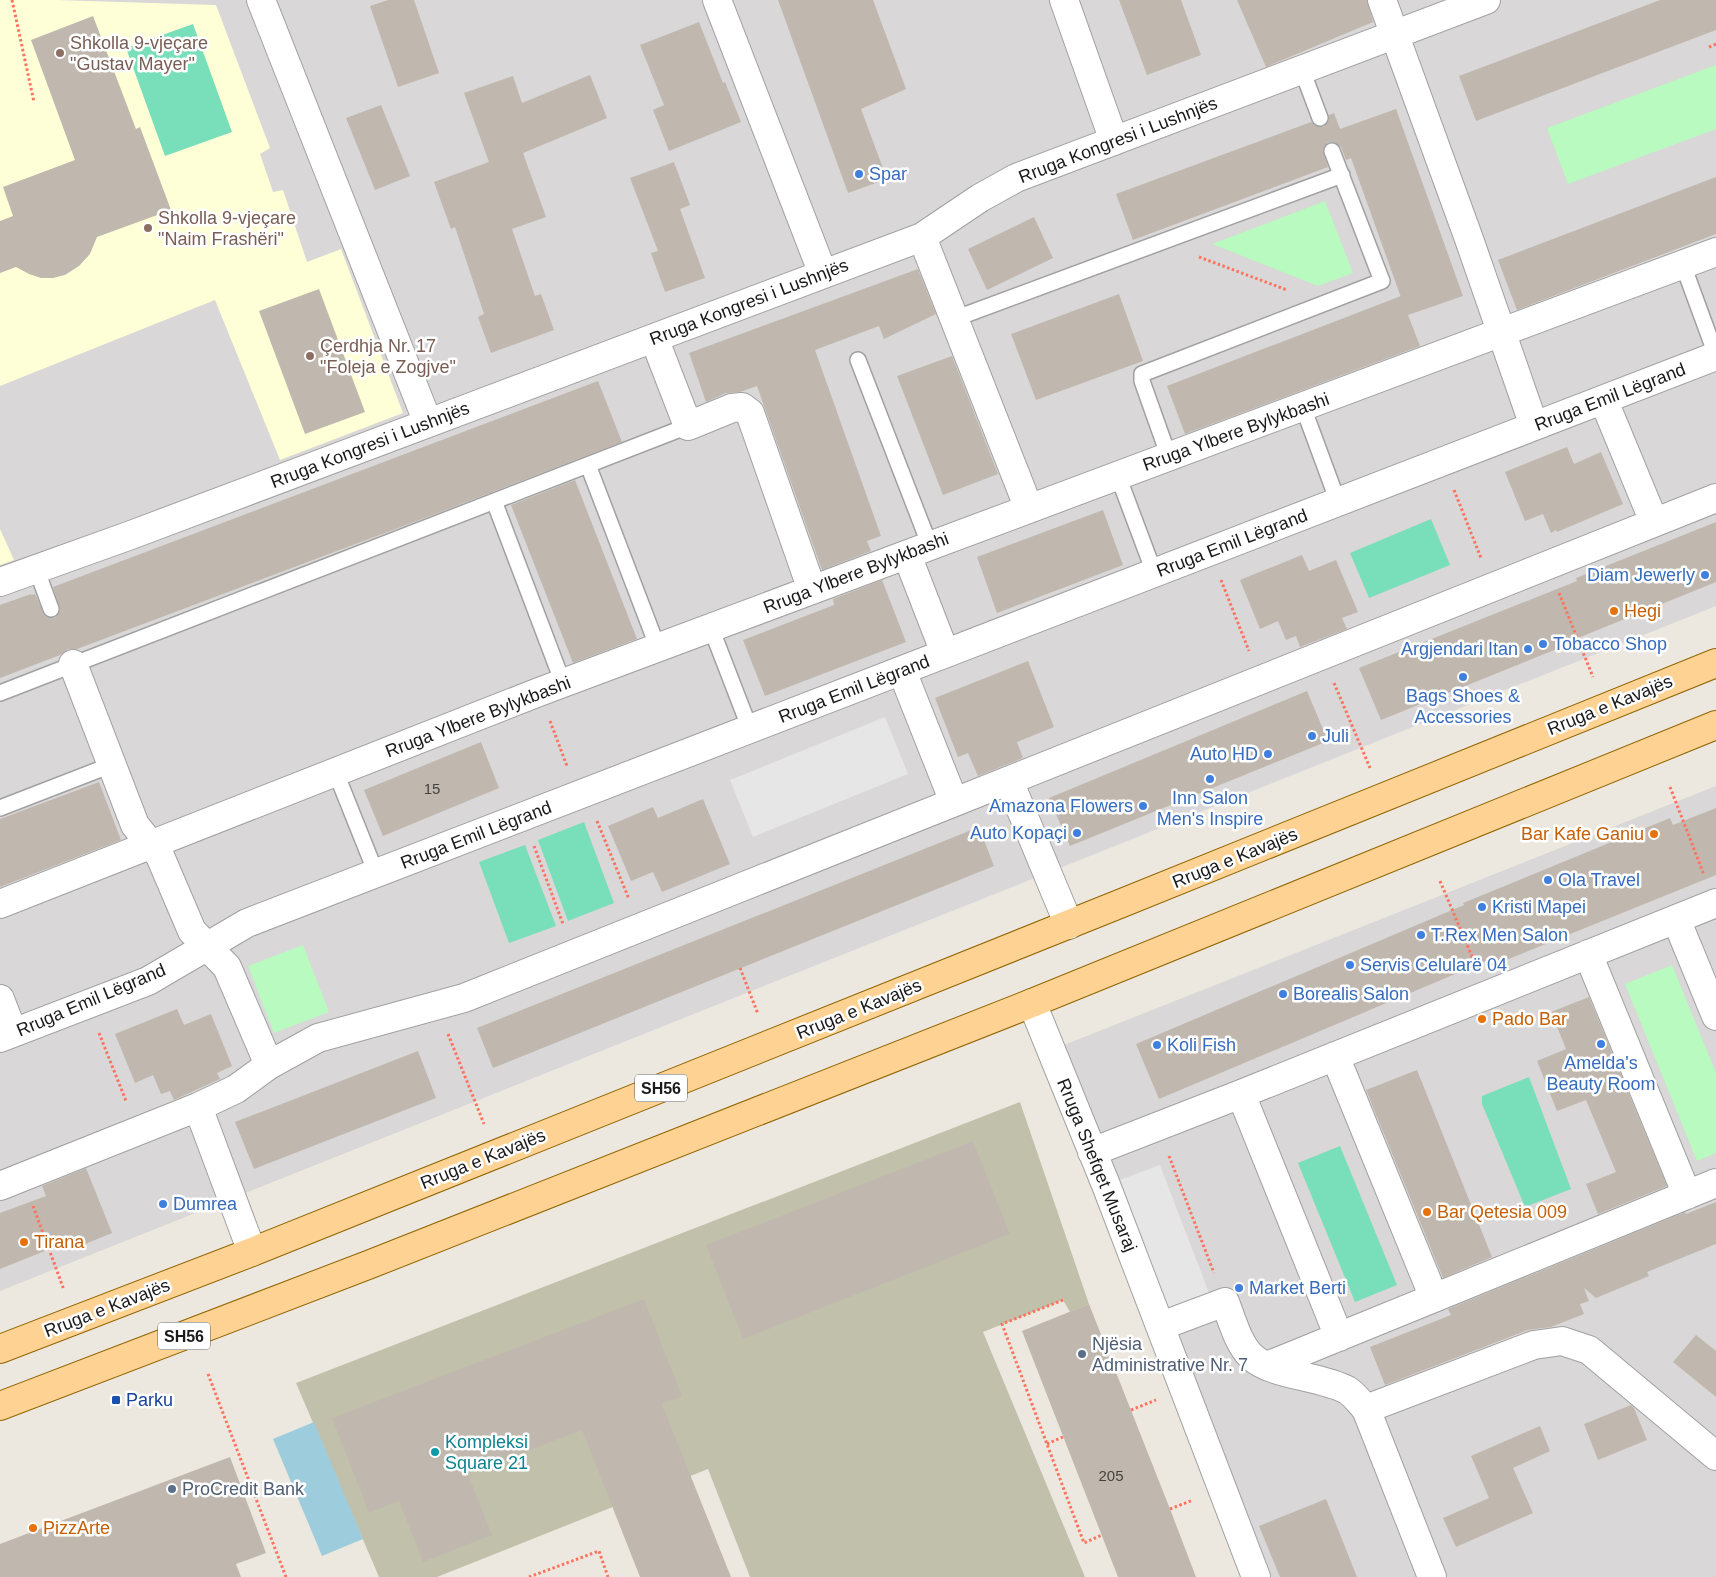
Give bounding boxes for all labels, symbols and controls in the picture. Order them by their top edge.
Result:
place label: Shkolla 9-vjeçare "Gustav Mayer" [70,33,208,74]
marker: Shkolla 9-vjeçare "Gustav Mayer" [54,47,66,59]
street label: Rruga Kongresi i Lushnjës [1016,93,1220,187]
place label: Spar [869,164,907,184]
marker: Spar [853,168,865,180]
place label: Shkolla 9-vjeçare "Naim Frashëri" [158,208,296,249]
marker: Shkolla 9-vjeçare "Naim Frashëri" [142,222,154,234]
street label: Rruga Kongresi i Lushnjës [647,255,851,349]
place label: Çerdhja Nr. 17 "Foleja e Zogjve" [320,336,456,377]
marker: Çerdhja Nr. 17 "Foleja e Zogjve" [304,350,316,362]
street label: Rruga Emil Lëgrand [1532,359,1688,435]
street label: Rruga Ylbere Bylykbashi [1140,389,1332,475]
street label: Rruga Kongresi i Lushnjës [268,398,472,492]
street label: Rruga Emil Lëgrand [1154,505,1310,581]
street label: Rruga Ylbere Bylykbashi [761,528,951,618]
place label: Diam Jewerly [1587,565,1695,585]
marker: Diam Jewerly [1699,569,1711,581]
place label: Hegi [1624,601,1661,621]
marker: Hegi [1608,605,1620,617]
place label: Tobacco Shop [1553,634,1667,654]
marker: Tobacco Shop [1537,638,1549,650]
place label: Argjendari Itan [1401,639,1518,659]
marker: Argjendari Itan [1522,643,1534,655]
street label: Rruga Emil Lëgrand [776,651,932,727]
marker: Bags Shoes & Accessories [1457,671,1469,683]
street label: Rruga e Kavajës [1545,671,1675,739]
street label: Rruga Ylbere Bylykbashi [383,672,573,762]
place label: Bags Shoes & Accessories [1406,686,1520,727]
place label: Juli [1322,726,1349,746]
marker: Juli [1306,730,1318,742]
place label: Auto HD [1190,744,1258,764]
marker: Auto HD [1262,748,1274,760]
marker: Inn Salon Men's Inspire [1204,773,1216,785]
house number: 15 [424,780,440,797]
place label: Inn Salon Men's Inspire [1157,788,1263,829]
place label: Amazona Flowers [989,796,1133,816]
street label: Rruga Emil Lëgrand [398,797,554,873]
marker: Amazona Flowers [1137,800,1149,812]
place label: Auto Kopaçi [970,823,1067,843]
street label: Rruga e Kavajës [1170,824,1300,892]
place label: Bar Kafe Ganiu [1521,824,1644,844]
marker: Auto Kopaçi [1071,827,1083,839]
marker: Bar Kafe Ganiu [1648,828,1660,840]
place label: Ola Travel [1558,870,1640,890]
marker: Ola Travel [1542,874,1554,886]
place label: Kristi Mapei [1492,897,1586,917]
marker: Kristi Mapei [1476,901,1488,913]
place label: T.Rex Men Salon [1431,925,1568,945]
marker: T.Rex Men Salon [1415,929,1427,941]
place label: Servis Celularë 04 [1360,955,1507,975]
marker: Servis Celularë 04 [1344,959,1356,971]
street label: Rruga Emil Lëgrand [13,960,169,1040]
street label: Rruga e Kavajës [794,975,924,1043]
place label: Borealis Salon [1293,984,1409,1004]
marker: Borealis Salon [1277,988,1289,1000]
place label: Pado Bar [1492,1009,1567,1029]
marker: Pado Bar [1476,1013,1488,1025]
place label: Koli Fish [1167,1035,1236,1055]
marker: Amelda's Beauty Room [1595,1038,1607,1050]
marker: Koli Fish [1151,1039,1163,1051]
place label: Amelda's Beauty Room [1546,1053,1656,1094]
road number: SH56 [635,1074,687,1102]
street label: Rruga Shefqet Musaraj [1053,1075,1141,1255]
street label: Rruga e Kavajës [418,1125,548,1193]
place label: Dumrea [173,1194,238,1214]
marker: Dumrea [157,1198,169,1210]
place label: Bar Qetesia 009 [1437,1202,1567,1222]
marker: Bar Qetesia 009 [1421,1206,1433,1218]
place label: Tirana [34,1232,85,1252]
marker: Tirana [18,1236,30,1248]
street label: Rruga e Kavajës [41,1275,173,1341]
place label: Market Berti [1249,1278,1346,1298]
marker: Market Berti [1233,1282,1245,1294]
road number: SH56 [158,1322,210,1350]
place label: Njësia Administrative Nr. 7 [1092,1334,1248,1375]
marker: Njësia Administrative Nr. 7 [1076,1348,1088,1360]
place label: Parku [126,1390,173,1410]
marker: Parku [110,1394,122,1406]
place label: Kompleksi Square 21 [445,1432,528,1473]
marker: Kompleksi Square 21 [429,1446,441,1458]
house number: 205 [1098,1467,1124,1484]
place label: ProCredit Bank [182,1479,305,1499]
marker: ProCredit Bank [166,1483,178,1495]
place label: PizzArte [43,1518,110,1538]
marker: PizzArte [27,1522,39,1534]

